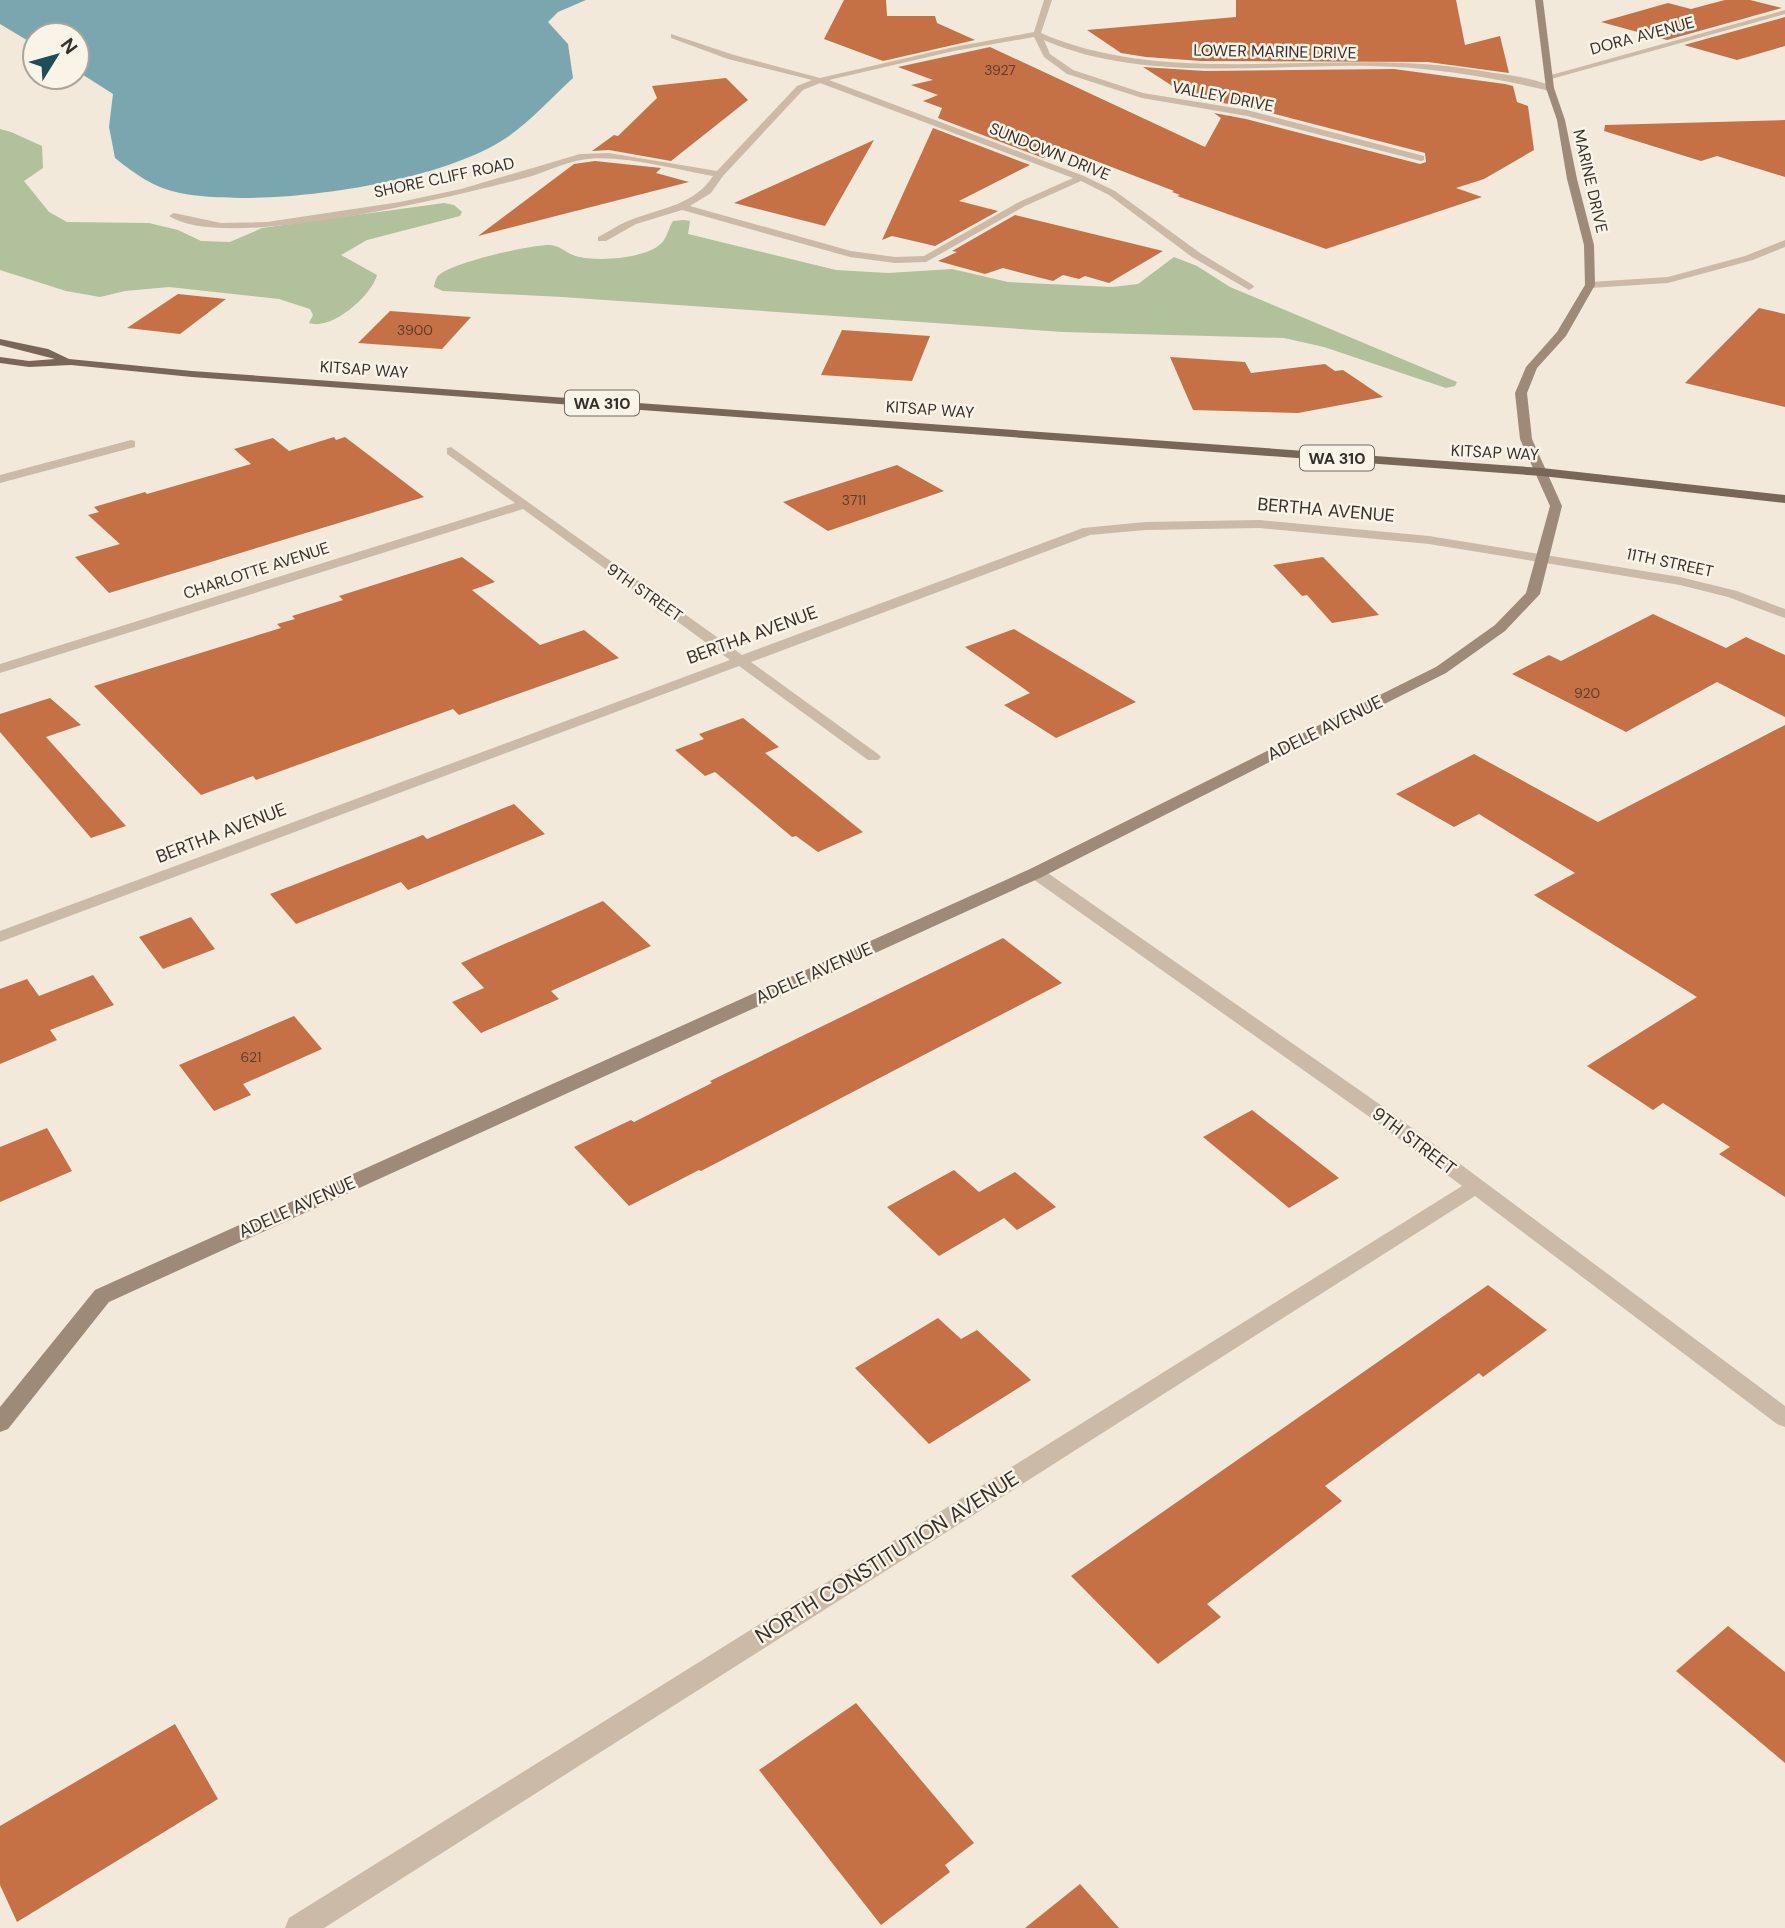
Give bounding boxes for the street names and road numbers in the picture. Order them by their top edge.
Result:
street label: DORA AVENUE [1588,11,1697,59]
street label: LOWER MARINE DRIVE [1193,40,1357,63]
street label: VALLEY DRIVE [1170,76,1276,117]
street label: SUNDOWN DRIVE [986,118,1113,185]
street label: MARINE DRIVE [1568,127,1613,235]
street label: SHORE CLIFF ROAD [372,152,516,203]
street label: KITSAP WAY [319,356,409,383]
road number: WA 310 [565,390,639,416]
street label: KITSAP WAY [885,396,975,423]
street label: KITSAP WAY [1450,440,1540,465]
road number: WA 310 [1300,446,1374,471]
street label: BERTHA AVENUE [1256,492,1396,528]
street label: CHARLOTTE AVENUE [180,537,332,604]
street label: 11TH STREET [1624,543,1715,582]
street label: 9TH STREET [603,559,687,626]
street label: BERTHA AVENUE [683,600,821,670]
street label: ADELE AVENUE [1263,690,1387,766]
street label: BERTHA AVENUE [152,797,290,869]
street label: ADELE AVENUE [752,936,876,1010]
street label: 9TH STREET [1367,1102,1461,1180]
street label: ADELE AVENUE [235,1170,359,1244]
street label: NORTH CONSTITUTION AVENUE [750,1464,1024,1650]

